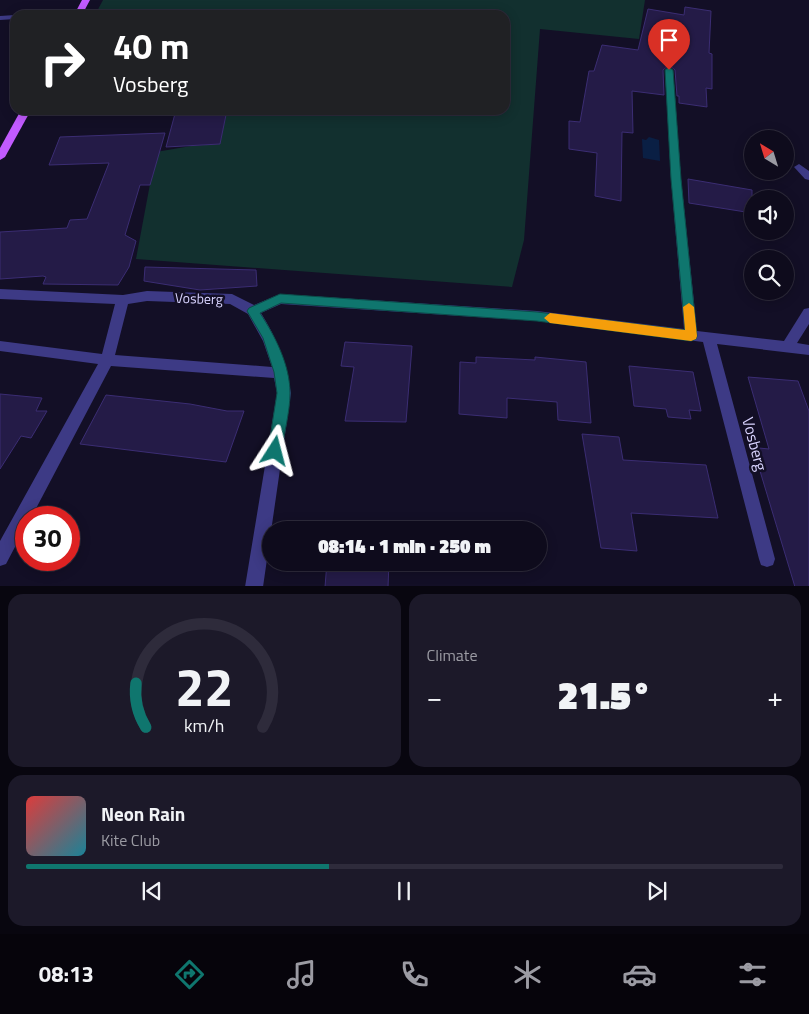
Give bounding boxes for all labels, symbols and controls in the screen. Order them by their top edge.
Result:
text: 40 m [113,19,189,73]
pin [648,19,690,70]
icon: arrive [655,26,683,54]
icon: right [30,30,95,95]
text: Vosberg [113,67,188,101]
north arrow [744,130,794,180]
map controls [744,130,794,300]
button: sound [744,190,794,240]
button: search [744,250,794,300]
street label: Vosberg [175,287,223,309]
street label: Vosberg [736,414,774,474]
position arrow [248,424,300,476]
speed limit sign: 30 [15,506,80,571]
text: 08:14 · 1 min · 250 m [318,531,491,560]
text: Climate [427,643,478,667]
text: 22 [175,647,233,726]
text: 21.5° [558,666,652,724]
text: − [427,675,442,718]
text: + [767,675,783,718]
text: km/h [184,712,224,739]
text: Neon Rain [101,799,185,828]
text: Kite Club [101,828,160,852]
icon: previous [138,877,166,905]
icon: pause [390,877,418,905]
icon: next [643,877,671,905]
text: 08:13 [39,957,94,991]
icon: directions [172,957,207,992]
icon: music [284,957,319,992]
icon: phone [397,957,432,992]
icon: climate [510,957,545,992]
icon: car [622,957,657,992]
icon: filters [735,957,770,992]

